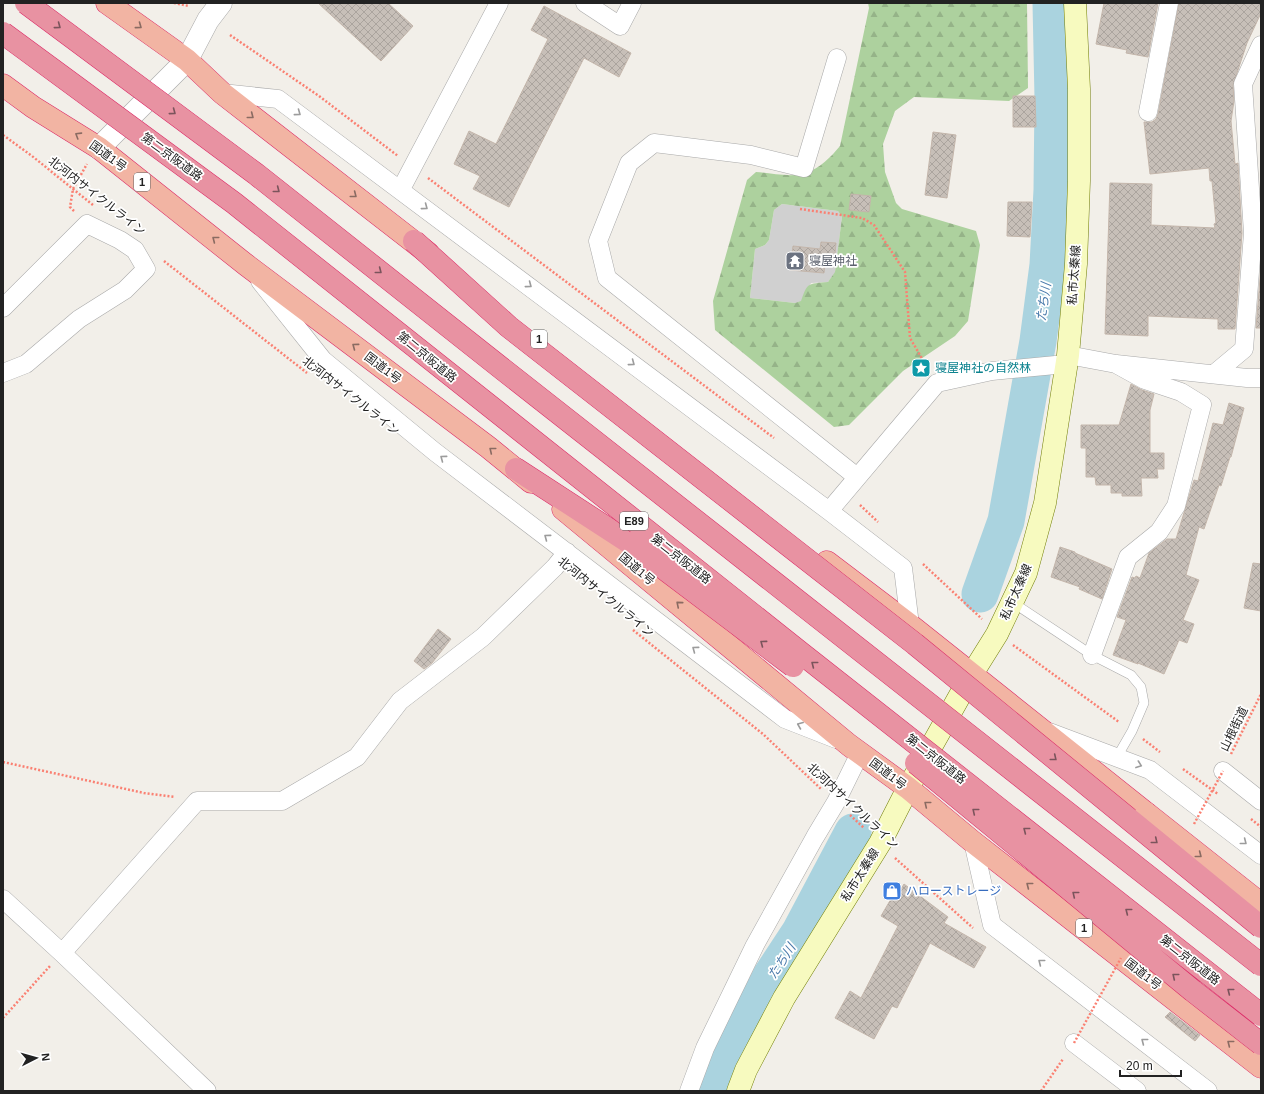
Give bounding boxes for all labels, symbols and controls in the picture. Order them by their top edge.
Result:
one-way arrow [53,21,60,28]
one-way arrow [135,21,142,29]
one-way arrow [169,107,176,115]
one-way arrow [293,108,300,115]
one-way arrow [247,111,254,118]
street label: 第二京阪道路 [139,130,205,184]
one-way arrow [75,132,82,140]
street label: 国道1号 [87,138,129,174]
street label: 北河内サイクルライン [46,154,148,238]
road number: 1 [134,173,150,191]
one-way arrow [272,186,279,193]
one-way arrow [350,191,357,198]
one-way arrow [420,202,427,209]
one-way arrow [212,237,219,244]
street label: 私市太秦線 [1065,245,1083,305]
temple icon: 寝屋神社 [784,250,806,272]
place label: 寝屋神社 [809,254,857,268]
one-way arrow [374,267,381,274]
one-way arrow [524,280,531,287]
water label: たち川 [1033,280,1054,322]
street label: 第二京阪道路 [395,329,459,385]
road number: 1 [531,330,547,348]
one-way arrow [352,344,359,351]
street label: 国道1号 [362,350,404,386]
street label: 北河内サイクルライン [300,354,402,438]
place icon: 寝屋神社の自然林 [910,357,932,379]
one-way arrow [628,358,635,365]
place label: 寝屋神社の自然林 [935,361,1031,375]
one-way arrow [489,448,497,455]
one-way arrow [440,455,447,463]
road number: E89 [620,512,648,530]
street label: 第二京阪道路 [648,531,714,587]
one-way arrow [544,535,551,542]
street label: 国道1号 [616,550,658,588]
street label: 北河内サイクルライン [555,554,657,640]
street label: 私市太秦線 [997,562,1035,622]
one-way arrow [676,601,683,608]
one-way arrow [760,641,767,648]
one-way arrow [692,647,699,654]
one-way arrow [811,661,818,668]
street label: 山根街道 [1217,704,1251,754]
one-way arrow [797,721,804,729]
street label: 第二京阪道路 [903,731,969,787]
one-way arrow [1049,754,1056,761]
street label: 国道1号 [867,756,909,792]
street label: 北河内サイクルライン [805,760,901,852]
one-way arrow [1136,761,1143,769]
one-way arrow [925,802,932,809]
one-way arrow [972,808,979,815]
one-way arrow [1024,828,1031,835]
one-way arrow [1150,836,1157,843]
one-way arrow [1239,837,1246,844]
street label: 私市太秦線 [838,846,882,904]
one-way arrow [1195,850,1202,857]
shop icon: ハローストレージ [881,880,903,902]
one-way arrow [1026,883,1033,890]
place label: ハローストレージ [906,884,1001,898]
one-way arrow [1072,891,1080,898]
one-way arrow [1126,908,1133,915]
road number: 1 [1076,919,1092,937]
street label: 第二京阪道路 [1157,932,1223,988]
water label: たち川 [765,939,799,982]
street label: 国道1号 [1122,955,1164,993]
one-way arrow [1038,960,1045,967]
one-way arrow [1173,974,1180,981]
one-way arrow [1228,989,1235,996]
north arrow [16,1038,56,1078]
one-way arrow [1141,1039,1148,1046]
one-way arrow [1228,1041,1235,1048]
text: N [40,1052,52,1062]
scale bar [1120,1052,1181,1078]
text: 20 m [1126,1059,1153,1073]

